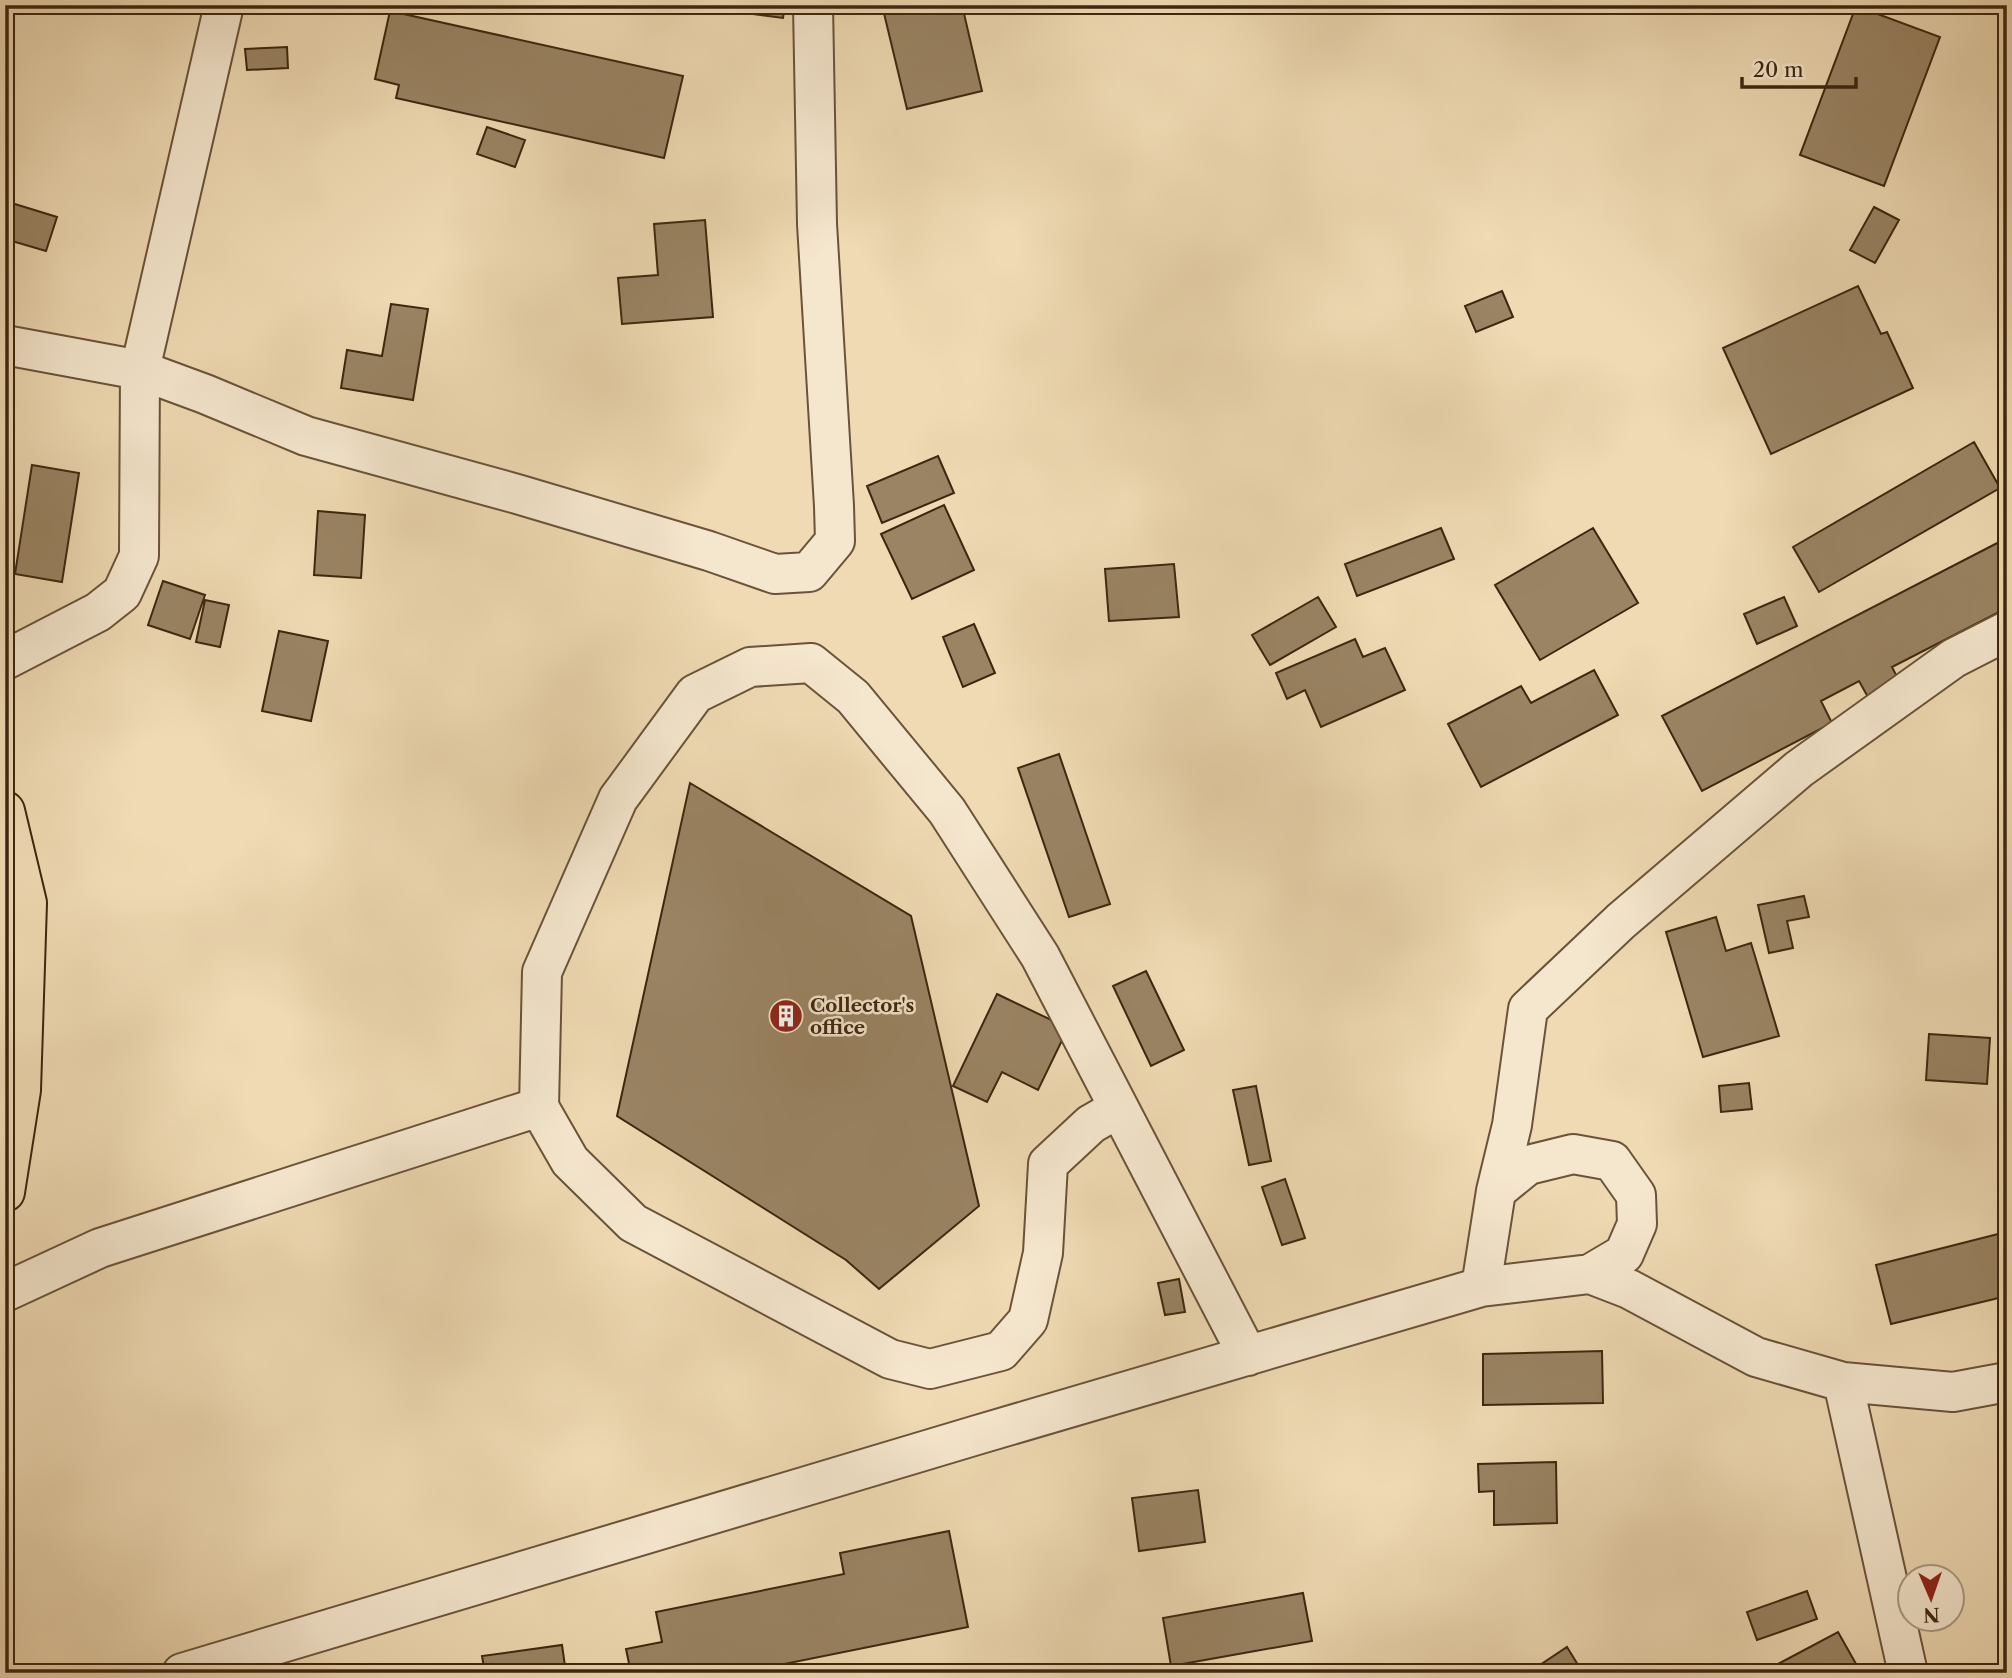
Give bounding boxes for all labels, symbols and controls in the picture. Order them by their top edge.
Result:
scale bar [1742,46,1856,90]
text: 20 m [1753,57,1804,82]
place label: Collector's office [810,994,915,1039]
building icon: Collector's office [767,997,805,1035]
north arrow [1896,1562,1966,1632]
text: N [1923,1603,1940,1626]

